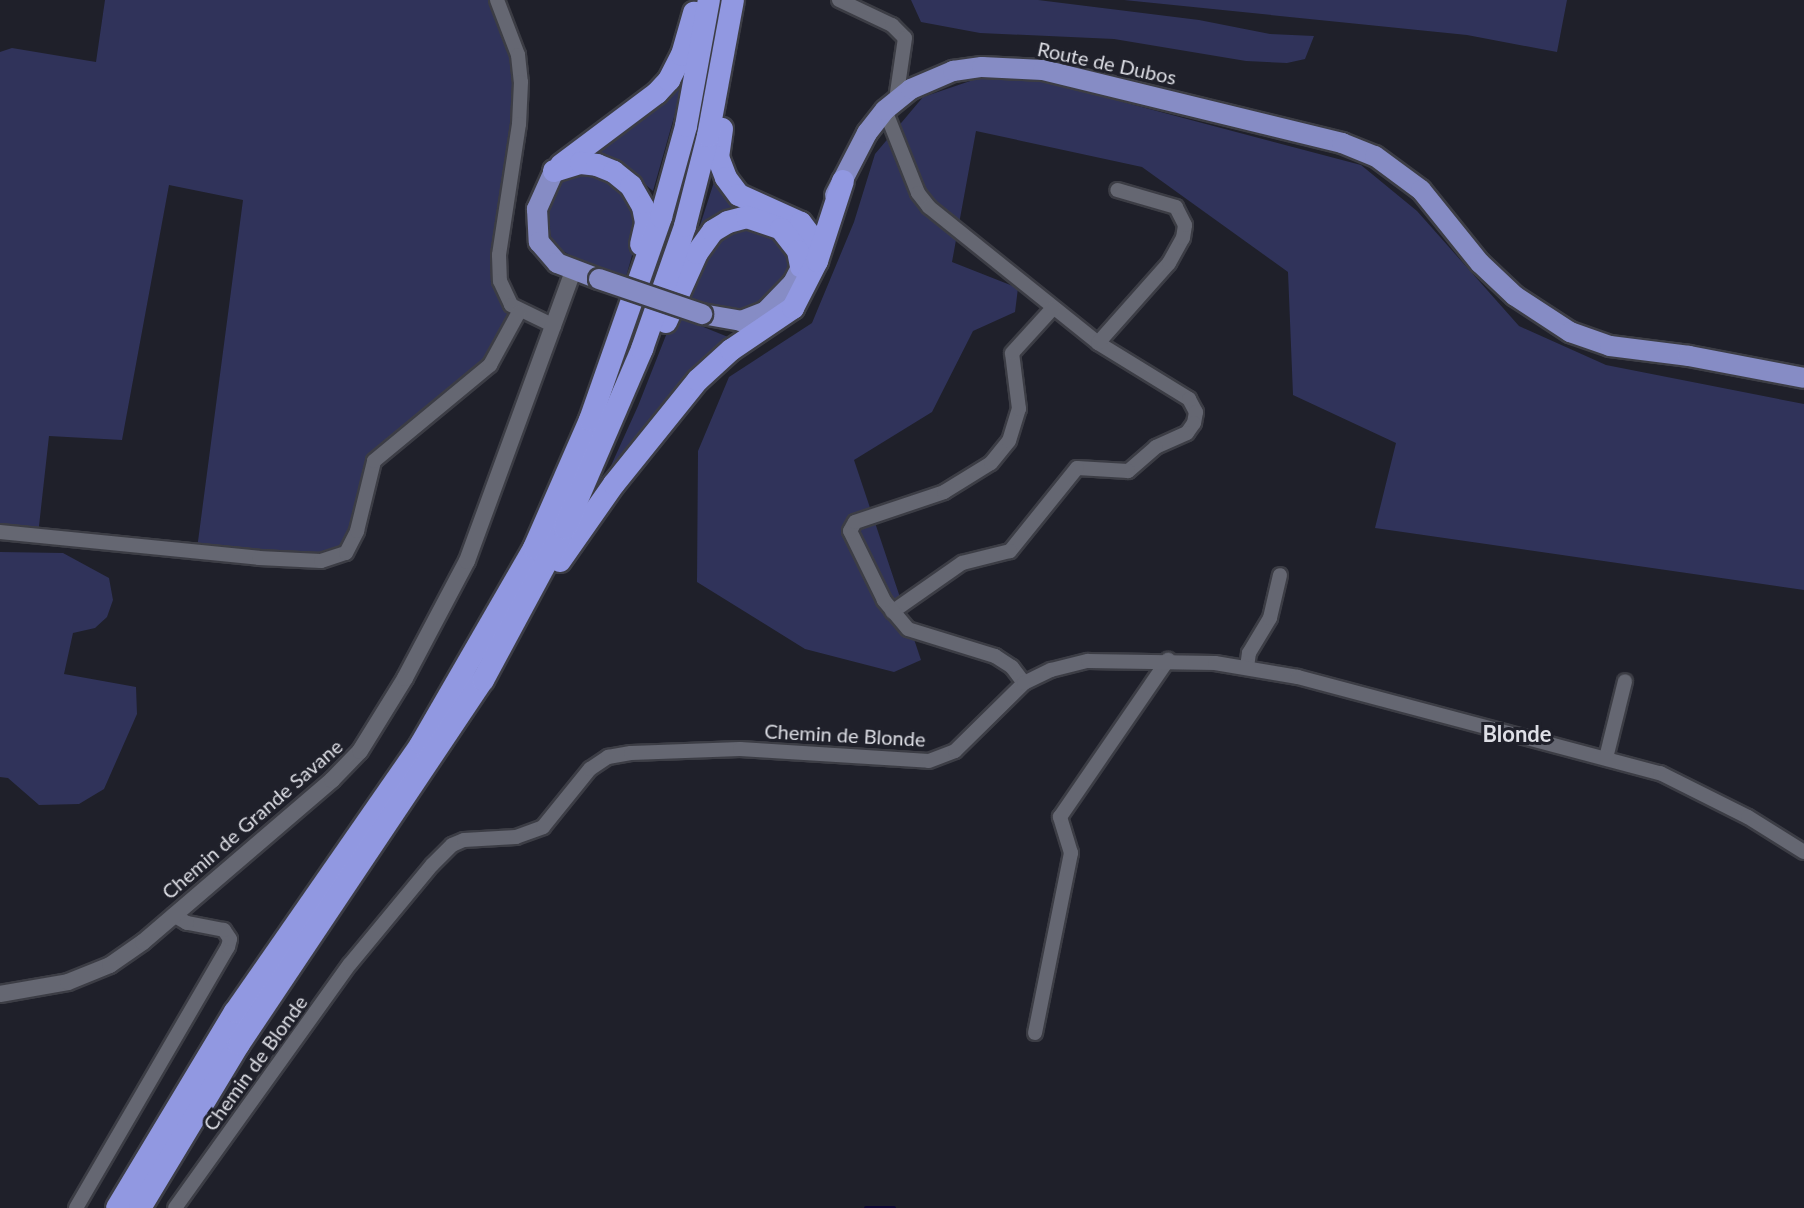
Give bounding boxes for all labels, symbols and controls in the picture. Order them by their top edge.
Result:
street label: Route de Dubos [1035,37,1179,89]
street label: Chemin de Blonde [764,719,926,751]
district label: Blonde [1482,721,1552,747]
street label: Chemin de Grande Savane [157,734,347,904]
street label: Chemin de Blonde [198,991,312,1135]

